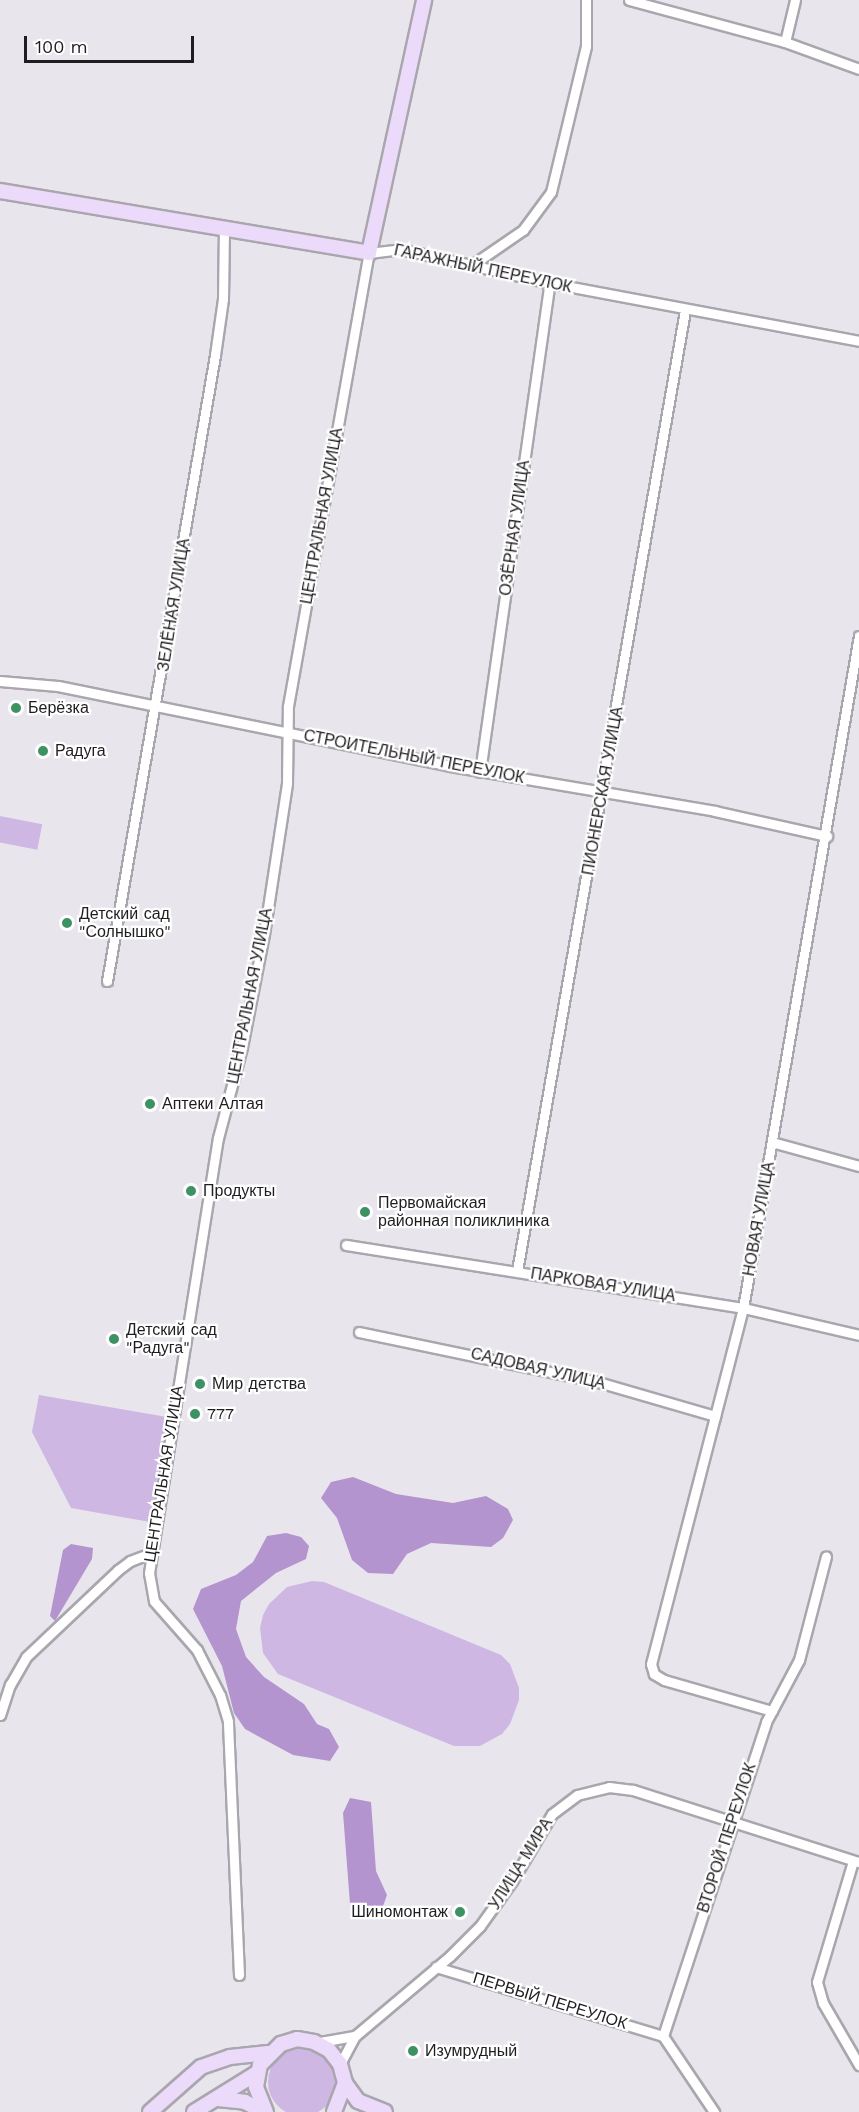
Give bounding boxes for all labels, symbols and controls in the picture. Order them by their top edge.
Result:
scale bar [27,24,196,62]
text: 100 m [35,36,88,57]
street label: ГАРАЖНЫЙ ПЕРЕУЛОК [392,241,574,297]
street label: ЦЕНТРАЛЬНАЯ УЛИЦА [297,426,347,606]
street label: ОЗЁРНАЯ УЛИЦА [496,459,534,597]
street label: ЗЕЛЁНАЯ УЛИЦА [154,537,194,673]
place label: Берёзка [28,698,89,718]
marker: Берёзка [9,701,23,715]
street label: ПИОНЕРСКАЯ УЛИЦА [579,705,627,877]
street label: СТРОИТЕЛЬНЫЙ ПЕРЕУЛОК [302,726,526,788]
place label: Радуга [55,741,106,761]
marker: Радуга [36,744,50,758]
place label: Детский сад "Солнышко" [79,904,171,942]
street label: ЦЕНТРАЛЬНАЯ УЛИЦА [224,906,276,1086]
marker: Детский сад "Солнышко" [60,916,74,930]
place label: Аптеки Алтая [162,1094,263,1114]
marker: Аптеки Алтая [143,1097,157,1111]
street label: НОВАЯ УЛИЦА [739,1160,779,1278]
place label: Продукты [203,1181,275,1201]
marker: Продукты [184,1184,198,1198]
place label: Первомайская районная поликлиника [378,1193,549,1231]
marker: Первомайская районная поликлиника [356,1203,374,1221]
street label: ПАРКОВАЯ УЛИЦА [529,1264,677,1306]
place label: Детский сад "Радуга" [126,1320,217,1358]
marker: Детский сад "Радуга" [107,1332,121,1346]
street label: САДОВАЯ УЛИЦА [469,1344,607,1394]
place label: Мир детства [212,1374,306,1394]
marker: Мир детства [193,1377,207,1391]
street label: ЦЕНТРАЛЬНАЯ УЛИЦА [141,1384,187,1564]
place label: 777 [207,1404,234,1424]
marker: 777 [188,1407,202,1421]
street label: ВТОРОЙ ПЕРЕУЛОК [694,1761,760,1915]
street label: УЛИЦА МИРА [485,1815,557,1913]
place label: Шиномонтаж [351,1902,448,1922]
marker: Шиномонтаж [453,1905,467,1919]
street label: ПЕРВЫЙ ПЕРЕУЛОК [471,1968,629,2034]
place label: Изумрудный [425,2041,517,2061]
marker: Изумрудный [406,2044,420,2058]

